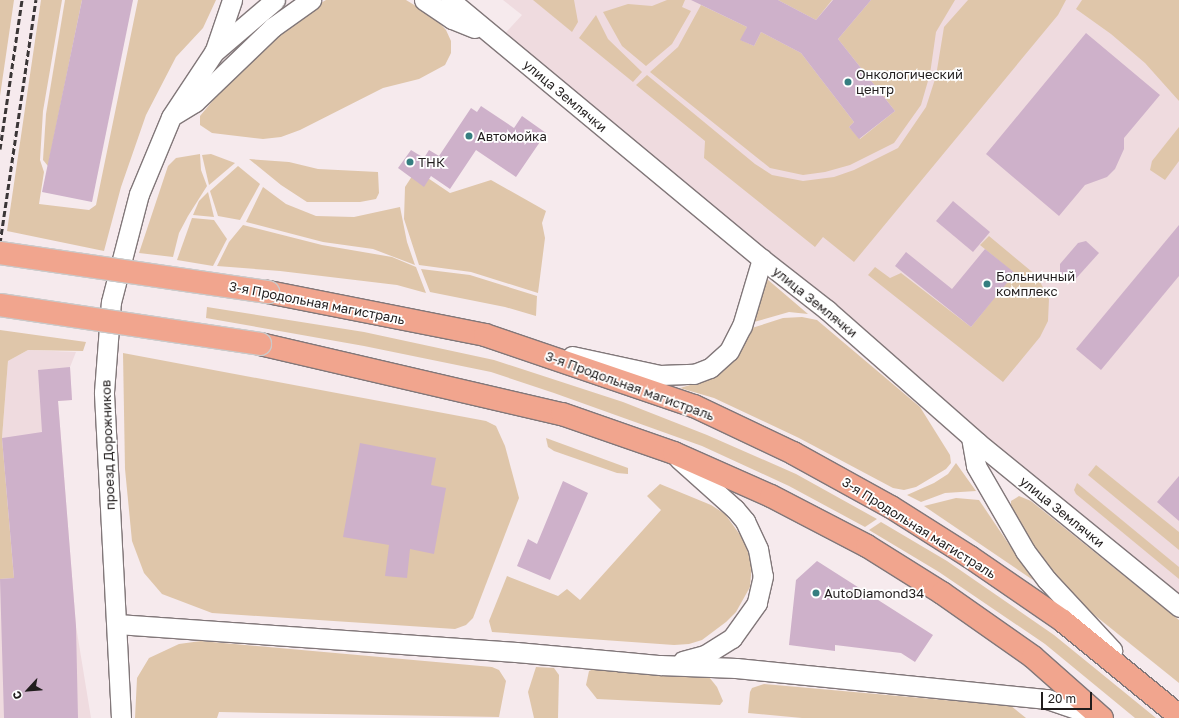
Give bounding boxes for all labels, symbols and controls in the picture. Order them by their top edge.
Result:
street label: улица Землячки [520,57,610,135]
place label: Онкологический центр [856,67,963,98]
marker: Онкологический центр [843,77,853,87]
place label: Автомойка [477,128,547,144]
marker: Автомойка [464,131,474,141]
place label: ТНК [418,154,445,170]
marker: ТНК [405,157,415,167]
street label: улица Землячки [770,263,860,341]
place label: Больничный комплекс [996,269,1075,300]
street label: 3-я Продольная магистраль [228,278,406,328]
marker: Больничный комплекс [981,278,993,290]
street label: 3-я Продольная магистраль [544,348,716,424]
street label: проезд Дорожников [98,380,118,510]
street label: улица Землячки [1017,473,1107,551]
street label: 3-я Продольная магистраль [839,474,999,582]
place label: AutoDiamond34 [824,585,924,601]
marker: AutoDiamond34 [811,588,821,598]
north arrow [8,670,48,710]
scale bar [1043,684,1094,710]
text: С [9,689,24,702]
text: 20 m [1048,691,1076,706]

